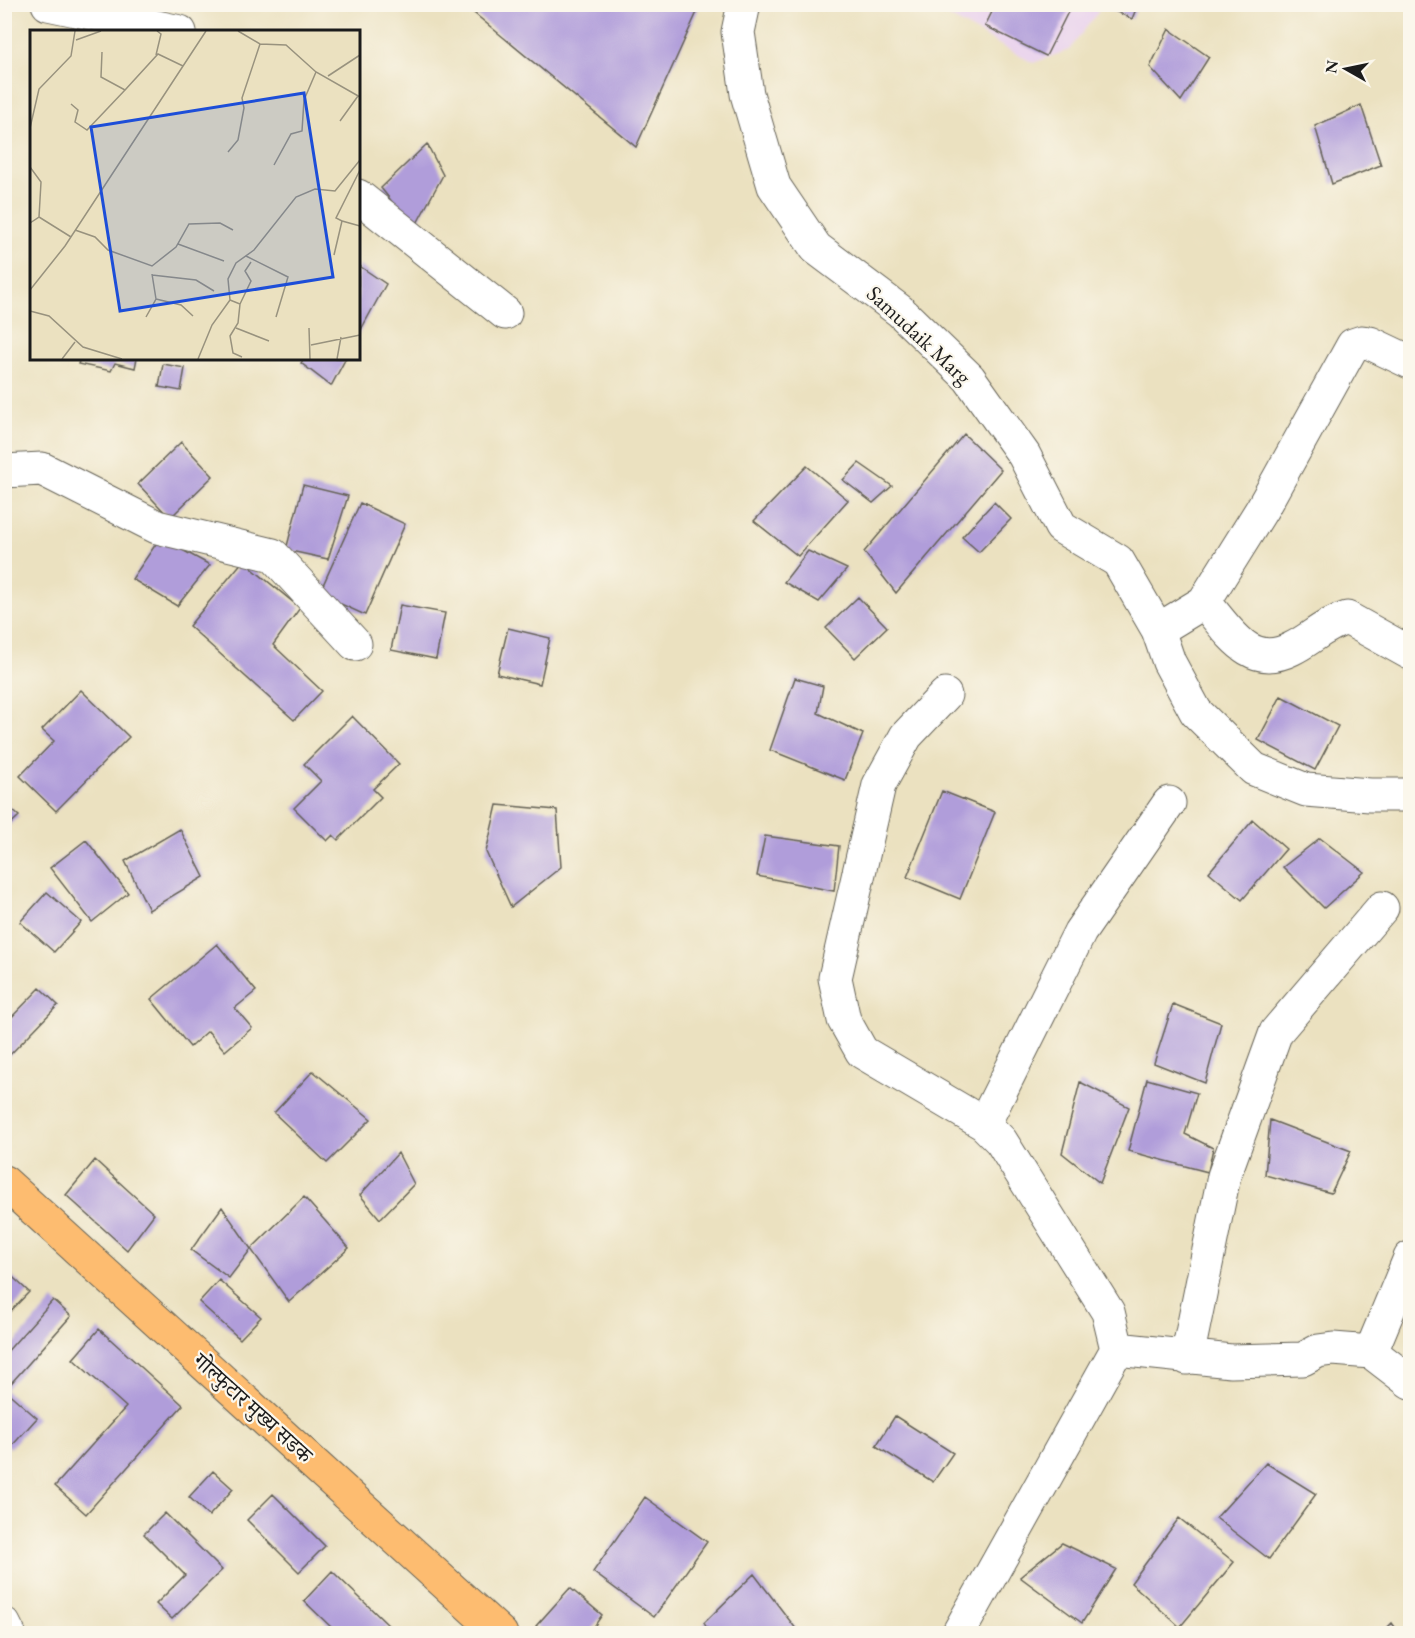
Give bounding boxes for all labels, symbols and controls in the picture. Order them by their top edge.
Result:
inset map [30,30,360,360]
north arrow [1316,39,1376,99]
text: N [1320,59,1343,75]
street label: Samudaik Marg [861,279,978,391]
street label: गोल्फुटार मुख्य सडक [186,1346,320,1470]

